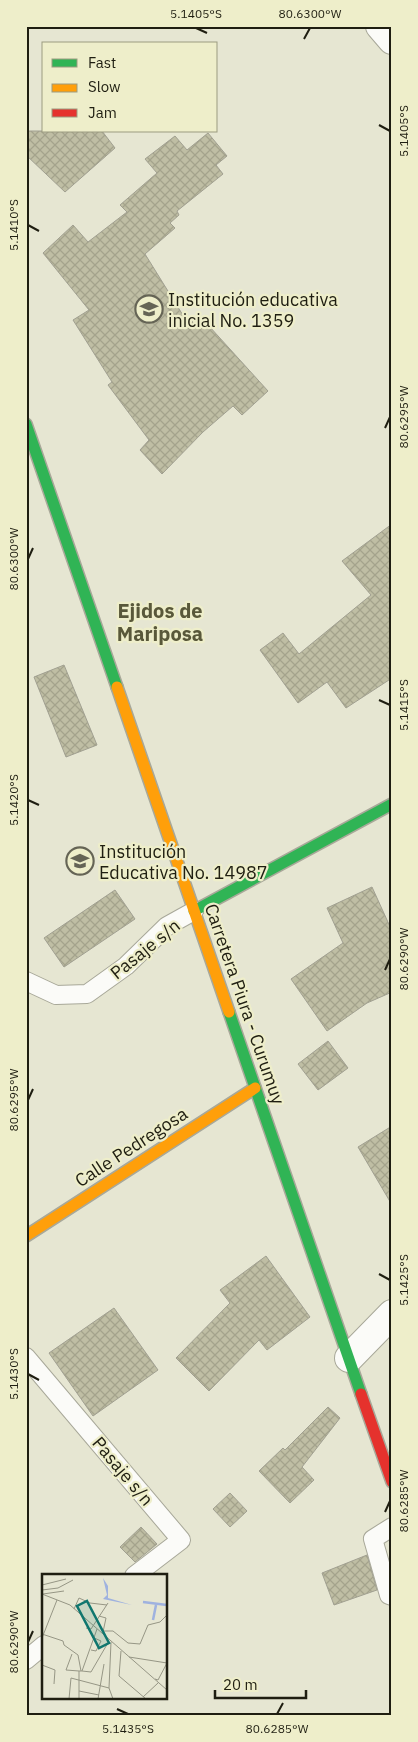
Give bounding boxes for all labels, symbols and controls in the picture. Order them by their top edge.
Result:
text: 5.1405°S [170,6,222,21]
text: 80.6300°W [279,6,342,21]
legend [42,42,218,132]
text: Fast [88,53,116,72]
text: Slow [88,77,121,96]
text: Jam [88,103,117,122]
text: 5.1405°S [396,105,411,157]
text: 5.1410°S [6,199,21,251]
place label: Institución educativa inicial No. 1359 [168,288,338,332]
school or university icon: Institución educativa inicial No. 1359 [134,294,164,324]
text: 80.6295°W [396,385,411,448]
text: 80.6300°W [6,527,21,590]
district label: Ejidos de Mariposa [117,597,203,647]
text: 5.1415°S [396,679,411,731]
text: 5.1420°S [6,774,21,826]
place label: Institución Educativa No. 14987 [99,840,268,884]
school or university icon: Institución Educativa No. 14987 [65,846,95,876]
street label: Carretera Piura - Curumuy [200,901,290,1107]
street label: Pasaje s/n [105,914,185,984]
text: 80.6290°W [396,927,411,990]
text: 80.6295°W [6,1068,21,1131]
street label: Calle Pedregosa [70,1102,192,1192]
text: 5.1425°S [396,1254,411,1306]
text: 5.1430°S [6,1348,21,1400]
street label: Pasaje s/n [87,1432,159,1510]
text: 80.6285°W [396,1469,411,1532]
inset map [42,1574,168,1700]
text: 80.6290°W [6,1610,21,1673]
scale bar [215,1667,307,1699]
text: 20 m [223,1675,258,1694]
text: 5.1435°S [102,1721,154,1736]
text: 80.6285°W [246,1721,309,1736]

